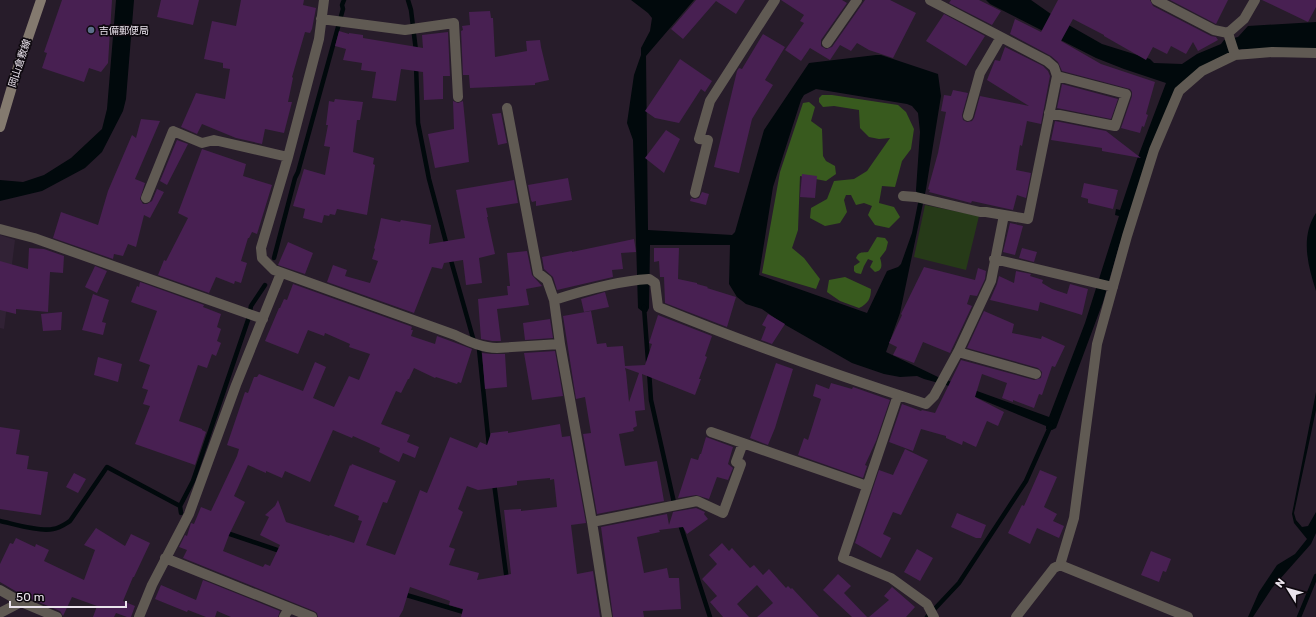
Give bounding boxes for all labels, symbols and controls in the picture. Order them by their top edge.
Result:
marker: 吉備郵便局 [86,25,96,35]
place label: 吉備郵便局 [99,25,149,37]
street label: 岡山倉敷線 [7,38,33,89]
north arrow [1268,569,1308,609]
text: N [1273,576,1288,590]
scale bar [10,583,126,609]
text: 50 m [16,590,44,604]

